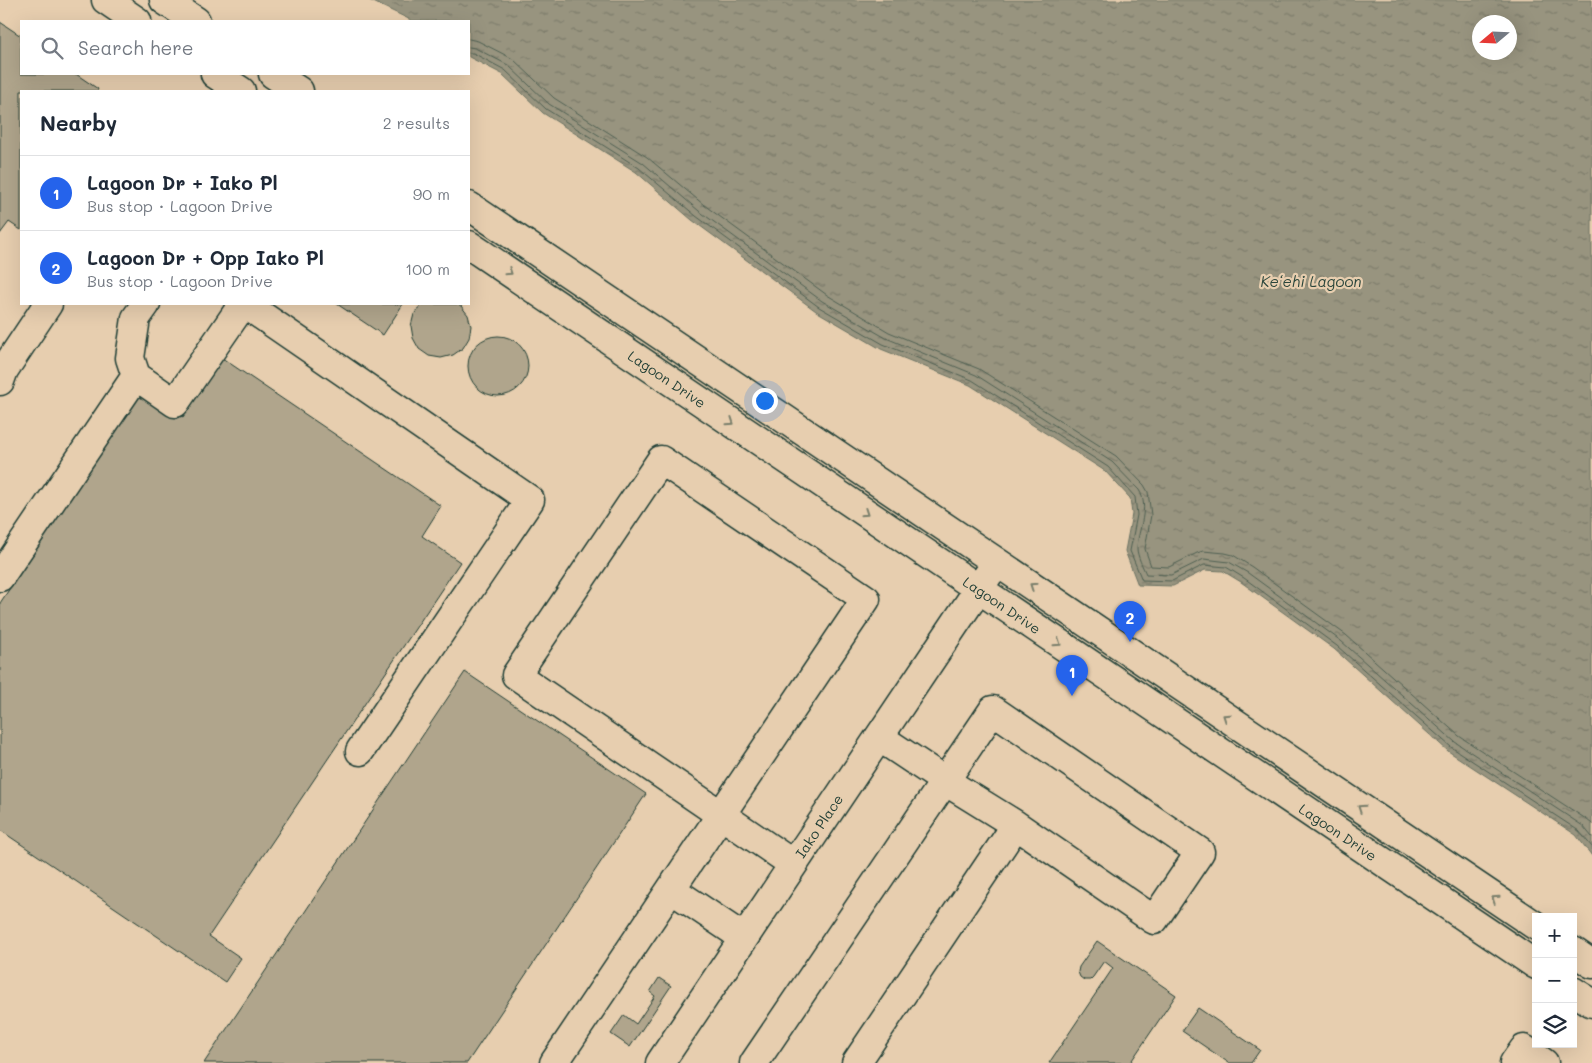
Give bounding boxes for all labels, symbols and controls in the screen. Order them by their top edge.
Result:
north arrow [1472,15,1517,60]
search box [20,20,470,75]
icon: search [38,34,66,62]
text: Search here [78,35,194,60]
text: Nearby [40,109,117,136]
text: 2 results [383,112,450,133]
text: Lagoon Dr + Iako Pl [87,170,278,195]
text: 1 [52,183,60,204]
text: 90 m [413,183,450,204]
text: Bus stop · Lagoon Drive [87,195,273,216]
text: Lagoon Dr + Opp Iako Pl [87,245,324,270]
text: 2 [52,258,60,279]
text: 100 m [405,258,450,279]
one-way arrow [503,266,513,275]
text: Bus stop · Lagoon Drive [87,270,273,291]
water label: Keʻehi Lagoon [1260,271,1362,291]
street label: Lagoon Drive [624,346,710,412]
your location [752,388,778,414]
one-way arrow [725,416,735,425]
one-way arrow [860,507,869,516]
street label: Lagoon Drive [959,572,1045,638]
one-way arrow [1030,583,1039,593]
pin: 2 [1114,601,1146,642]
one-way arrow [1052,637,1062,646]
pin: 1 [1056,655,1088,696]
one-way arrow [1222,713,1231,723]
street label: Iako Place [791,791,847,861]
street label: Lagoon Drive [1295,799,1381,865]
one-way arrow [1357,804,1366,814]
one-way arrow [1492,895,1501,905]
map controls [1532,913,1577,1048]
button: + [1532,913,1577,958]
button: − [1532,958,1577,1003]
button: layers [1532,1003,1577,1048]

